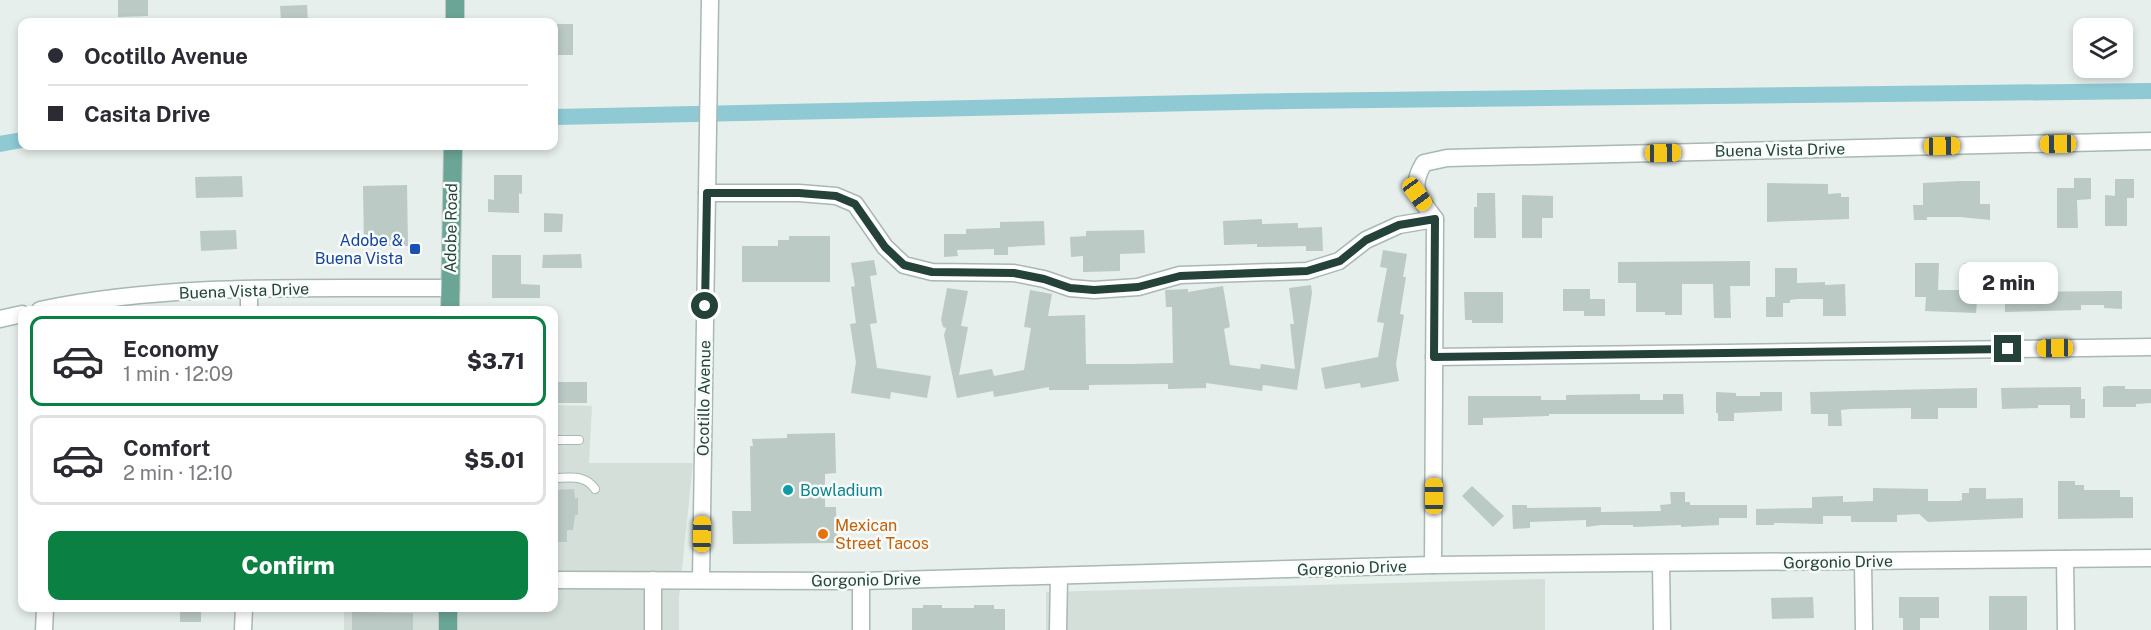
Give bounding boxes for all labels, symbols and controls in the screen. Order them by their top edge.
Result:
map controls [2073,18,2133,78]
button: layers [2073,18,2133,78]
text: Ocotillo Avenue [84,43,248,69]
text: Casita Drive [84,101,210,127]
car [2040,135,2076,153]
car [1924,137,1960,155]
street label: Buena Vista Drive [1715,139,1845,161]
car [1645,144,1681,162]
car [1399,174,1435,214]
street label: Adobe Road [441,183,461,273]
place label: Adobe & Buena Vista [315,231,403,268]
marker: Adobe & Buena Vista [408,242,422,256]
callout: 2 min [1958,262,2058,304]
text: 2 min [1982,271,2035,295]
street label: Buena Vista Drive [178,279,310,303]
route start [691,292,718,319]
icon: car [51,334,105,388]
route end [1994,335,2021,362]
text: Economy [123,336,219,362]
car [2037,339,2073,357]
street label: Ocotillo Avenue [693,340,715,456]
text: $3.71 [467,348,525,374]
text: 1 min · 12:09 [123,362,233,386]
icon: car [51,433,105,487]
text: Comfort [123,435,210,461]
text: $5.01 [464,447,525,473]
text: 2 min · 12:10 [123,461,233,485]
car [1425,478,1443,514]
place label: Bowladium [800,481,883,500]
marker: Bowladium [781,483,795,497]
car [693,516,711,552]
place label: Mexican Street Tacos [835,516,929,553]
marker: Mexican Street Tacos [816,527,830,541]
button: Confirm [48,531,528,600]
street label: Gorgonio Drive [1783,552,1893,572]
street label: Gorgonio Drive [1297,557,1407,579]
street label: Gorgonio Drive [811,570,921,590]

